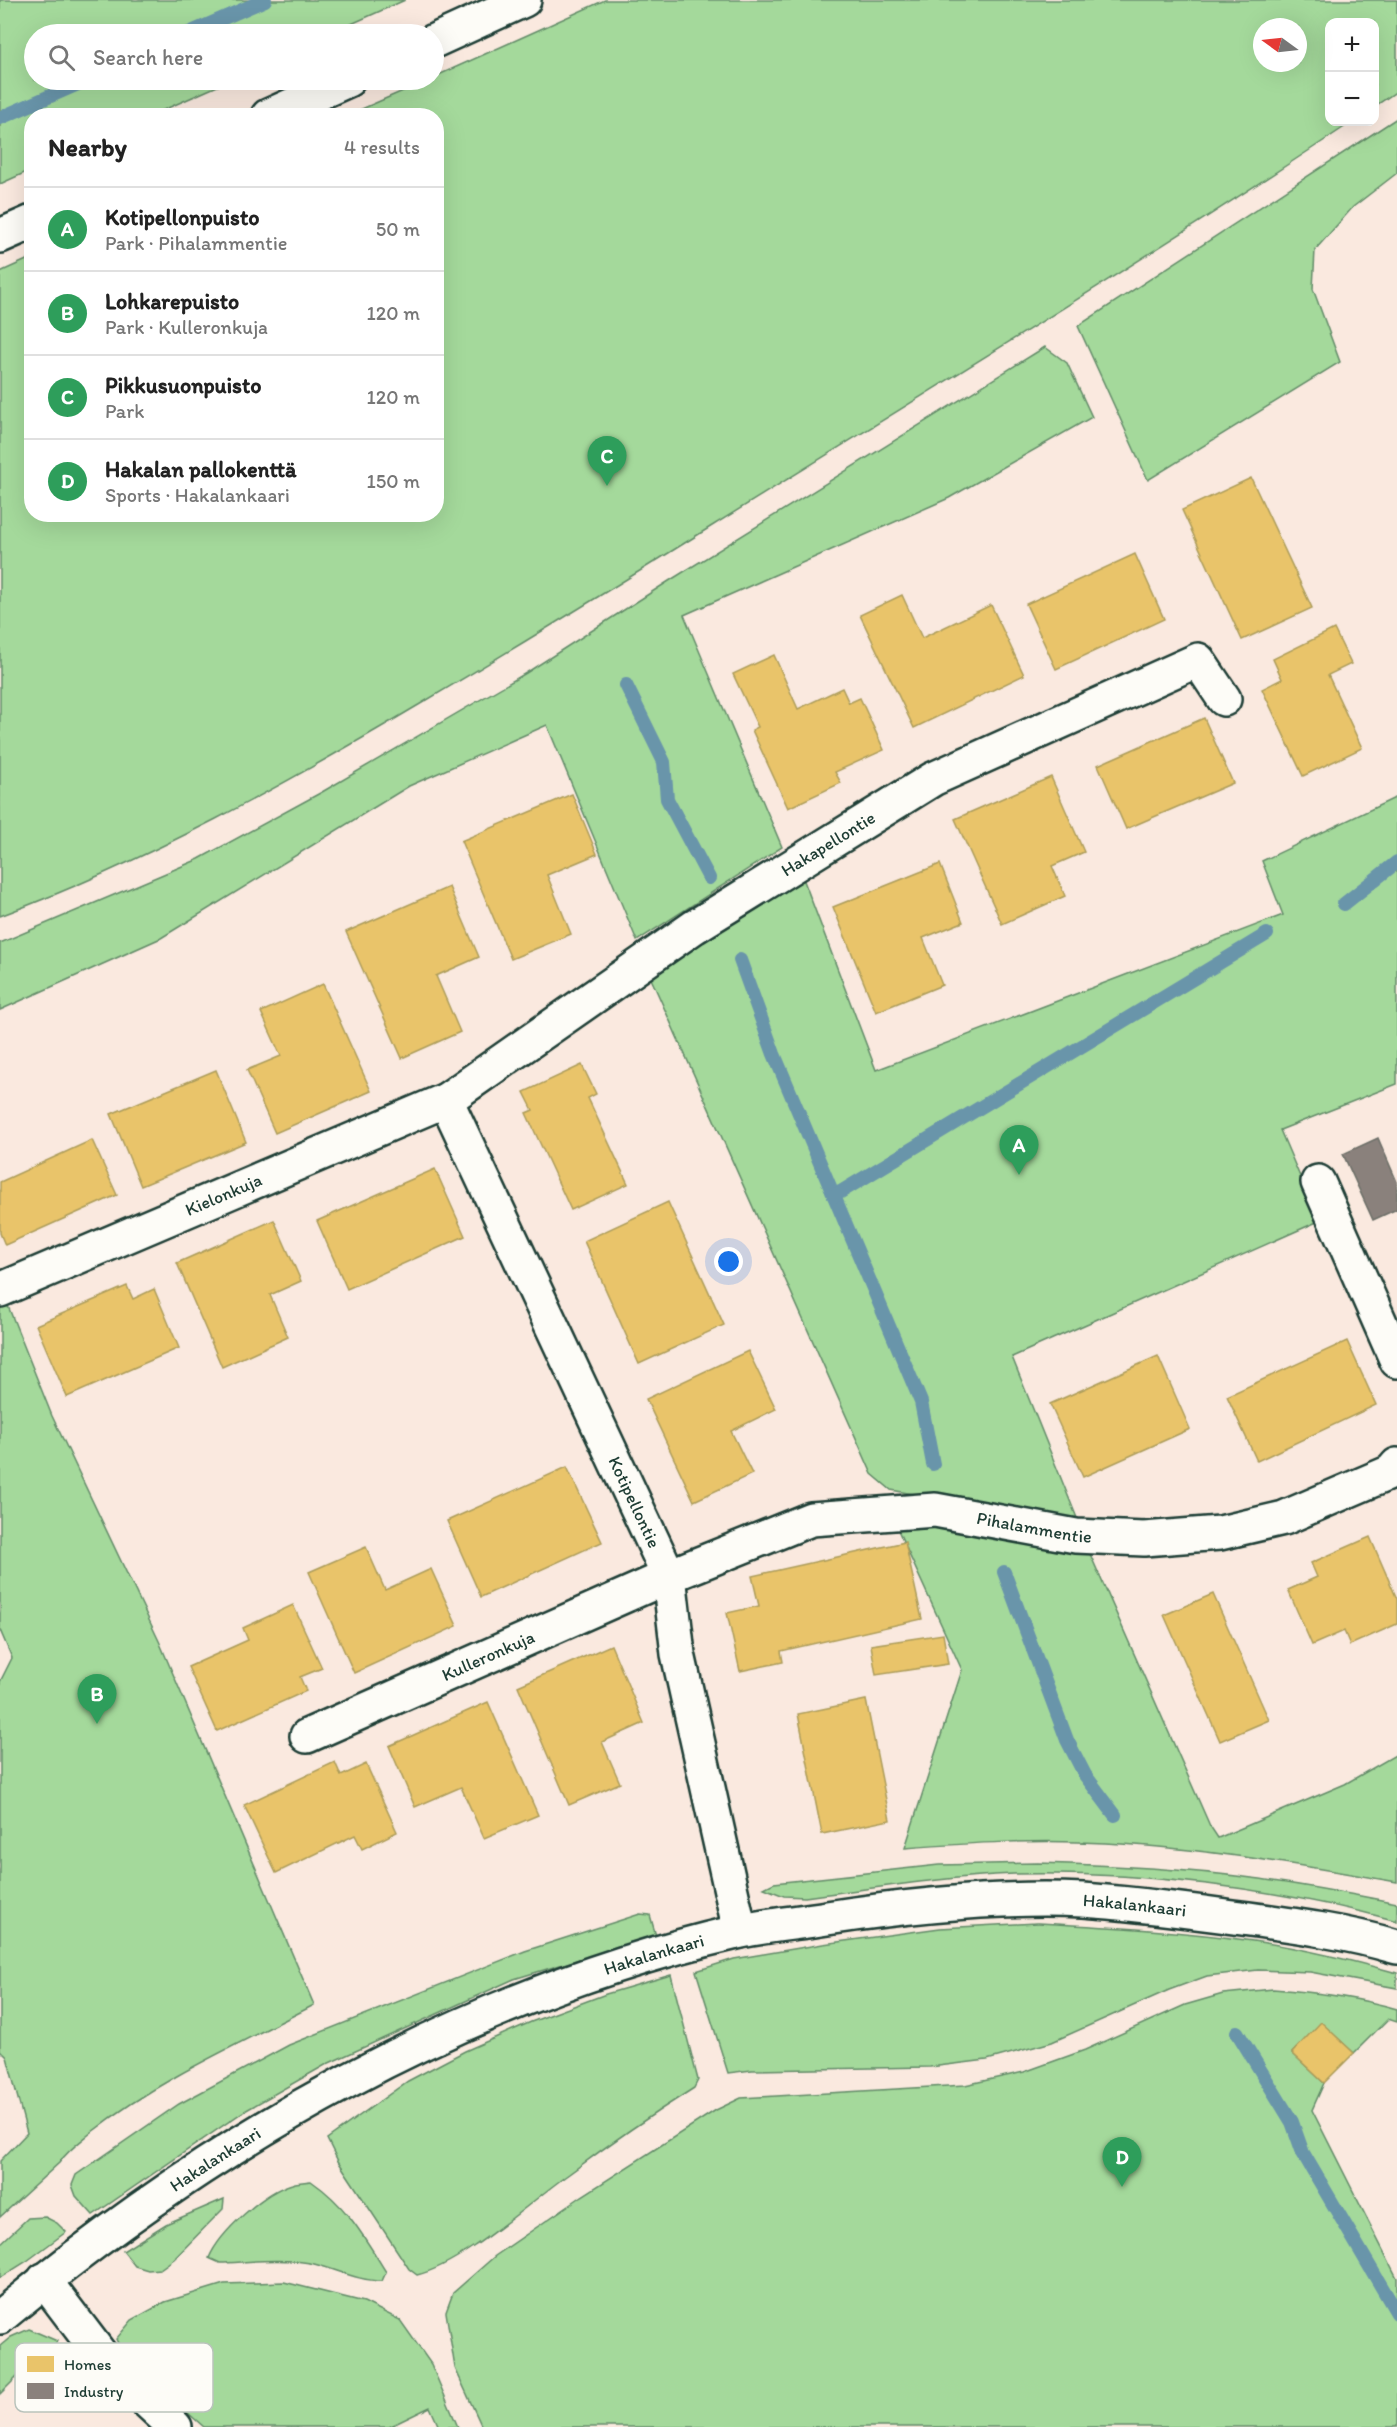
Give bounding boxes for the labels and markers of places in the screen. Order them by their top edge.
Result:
pin: C [588,436,626,486]
pin: A [1000,1126,1038,1175]
pin: B [78,1674,116,1724]
pin: D [1102,2138,1142,2187]

